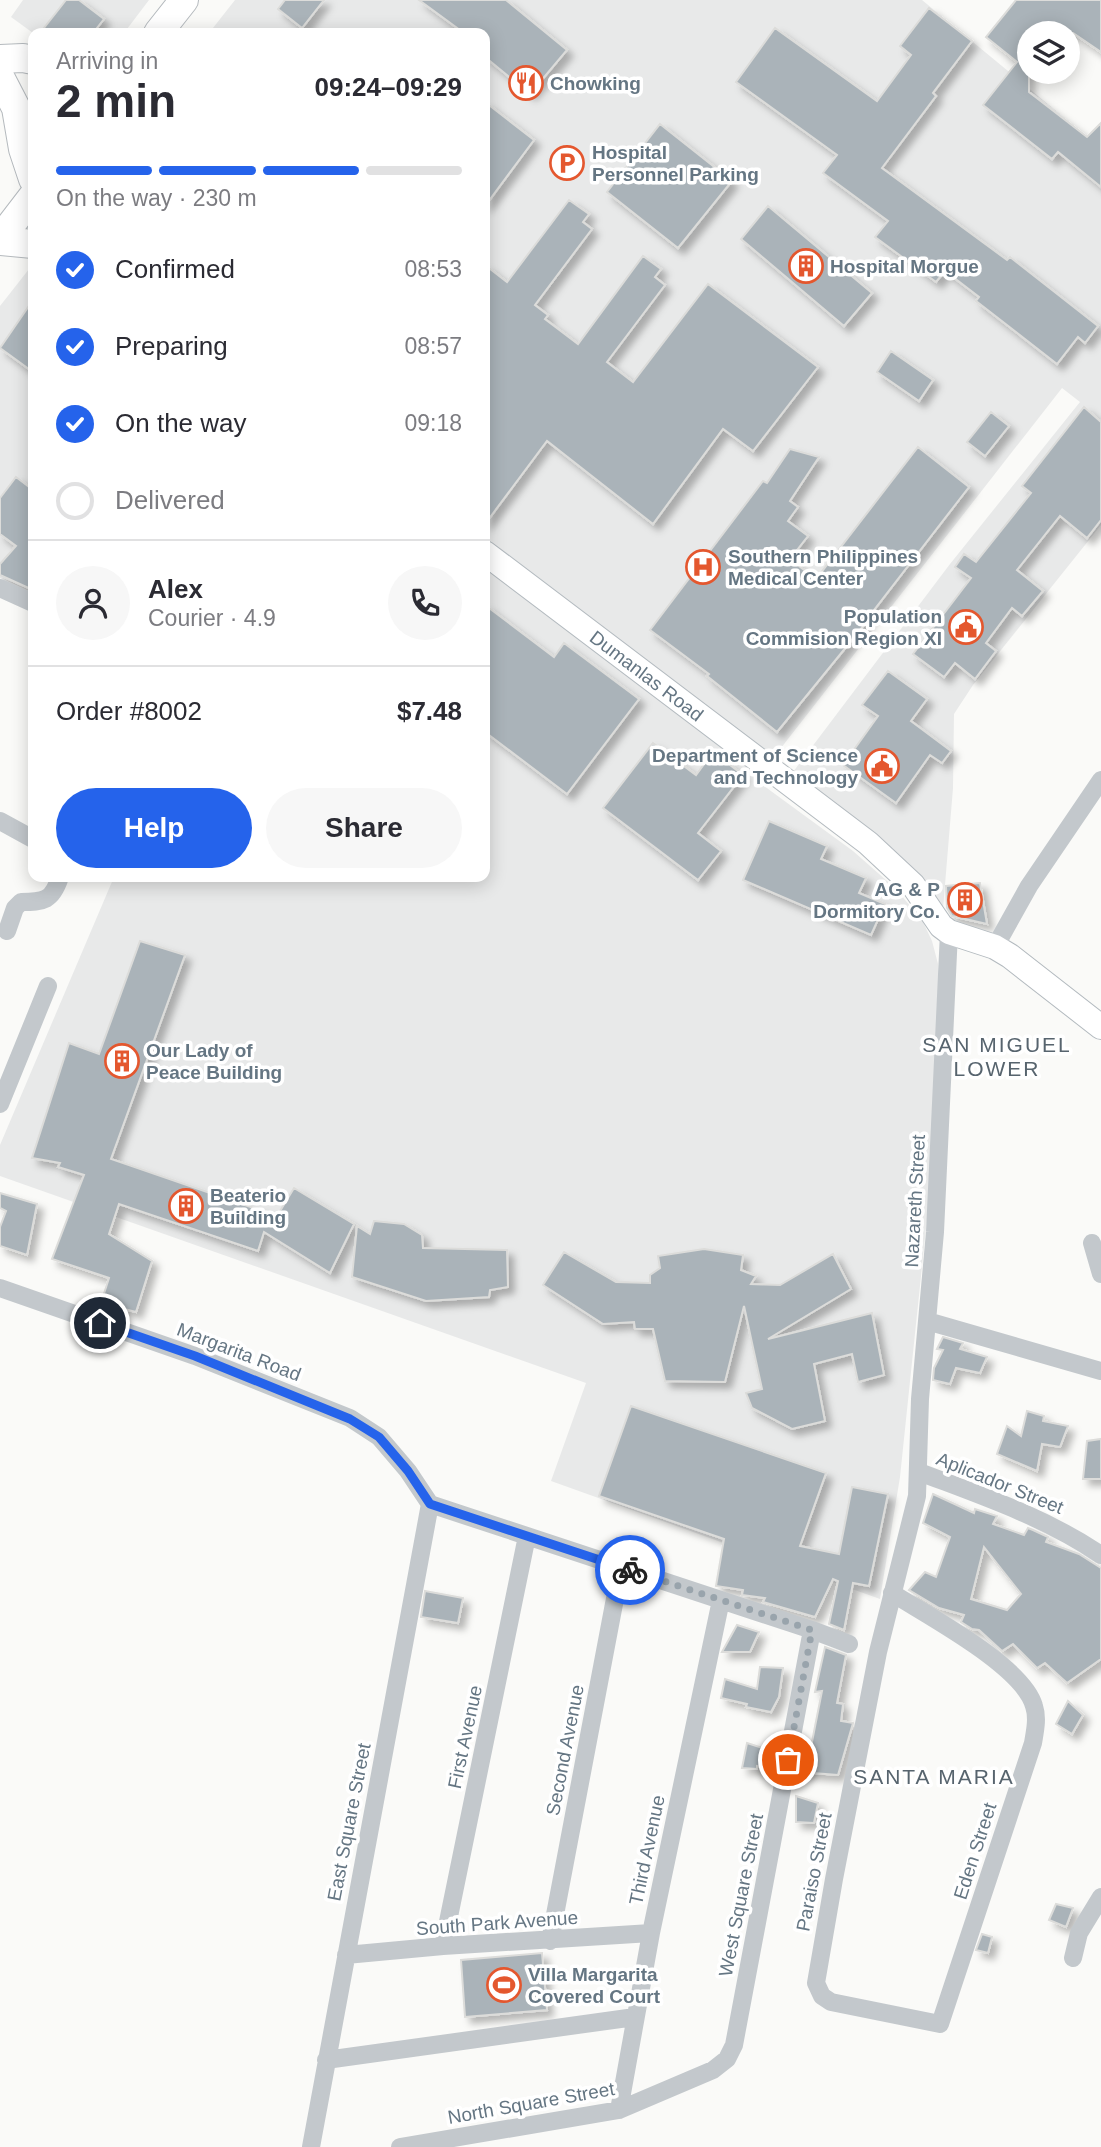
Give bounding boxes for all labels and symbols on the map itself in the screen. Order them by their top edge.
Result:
restaurant icon: Chowking [507,64,545,102]
place label: Chowking [550,73,641,94]
place label: Hospital Personnel Parking [592,142,759,185]
parking icon: Hospital Personnel Parking [548,144,586,182]
building icon: Hospital Morgue [787,247,825,285]
place label: Hospital Morgue [830,256,979,277]
place label: Southern Philippines Medical Center [728,546,918,589]
hospital icon: Southern Philippines Medical Center [684,548,722,586]
place label: Population Commision Region XI [746,606,942,649]
public building icon: Population Commision Region XI [947,608,985,646]
street label: Dumanlas Road [586,626,708,725]
place label: Department of Science and Technology [652,745,858,788]
public building icon: Department of Science and Technology [863,747,901,785]
place label: AG & P Dormitory Co. [813,879,940,922]
building icon: AG & P Dormitory Co. [946,881,984,919]
district label: SAN MIGUEL LOWER [922,1033,1072,1080]
place label: Our Lady of Peace Building [146,1040,282,1083]
building icon: Our Lady of Peace Building [103,1042,141,1080]
street label: Nazareth Street [901,1133,929,1268]
place label: Beaterio Building [210,1185,286,1228]
building icon: Beaterio Building [167,1187,205,1225]
pin [70,1293,130,1353]
street label: Margarita Road [174,1319,304,1385]
street label: Aplicador Street [933,1448,1067,1518]
courier [595,1535,665,1605]
street label: First Avenue [444,1683,486,1791]
street label: Second Avenue [542,1683,588,1817]
pin [758,1730,818,1790]
street label: East Square Street [323,1741,375,1903]
district label: SANTA MARIA [853,1765,1015,1788]
street label: Third Avenue [625,1793,669,1907]
street label: Eden Street [950,1799,1001,1902]
street label: Paraiso Street [792,1810,836,1933]
street label: West Square Street [715,1811,767,1978]
street label: South Park Avenue [415,1907,579,1939]
place label: Villa Margarita Covered Court [528,1964,661,2007]
sports icon: Villa Margarita Covered Court [485,1966,523,2004]
street label: North Square Street [446,2078,617,2128]

